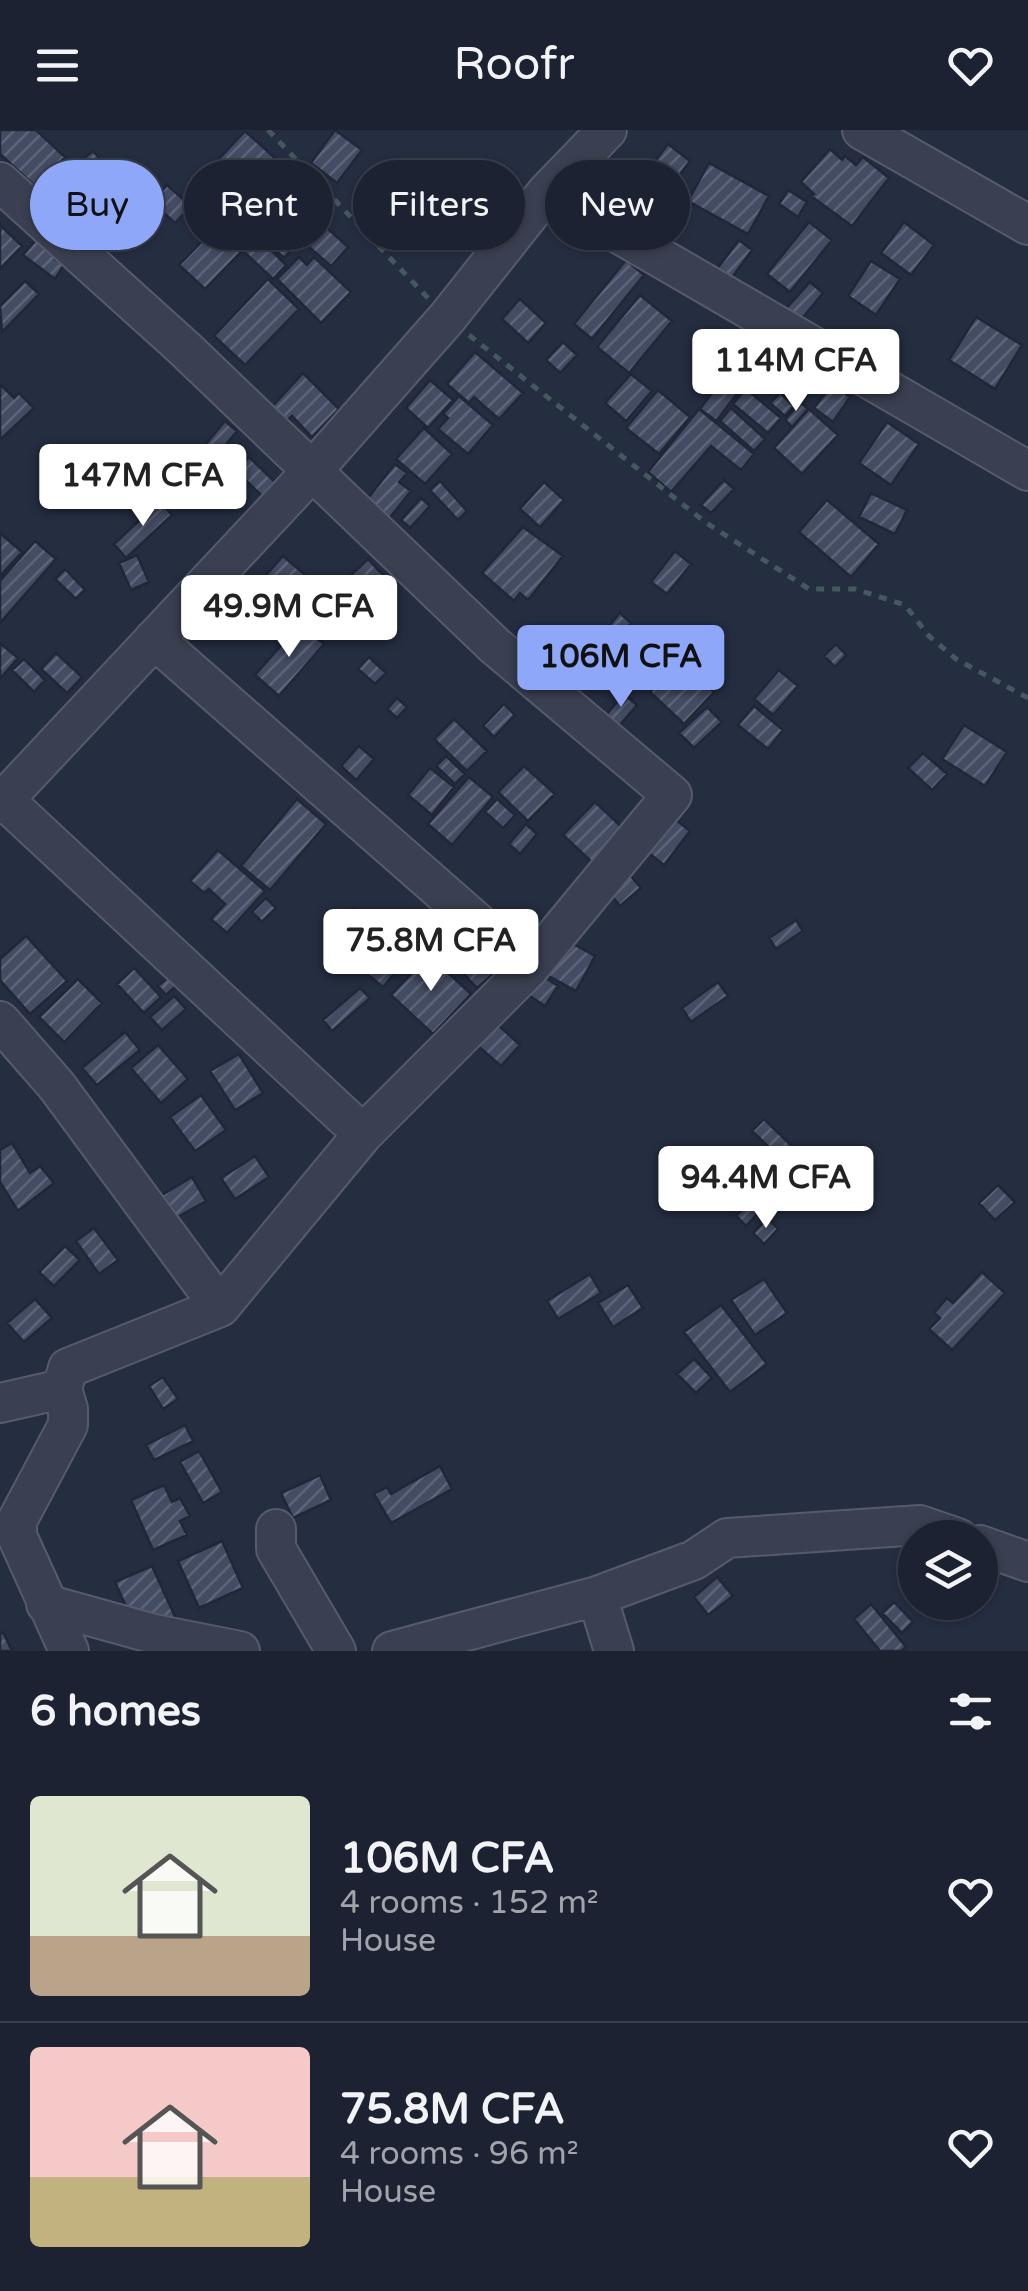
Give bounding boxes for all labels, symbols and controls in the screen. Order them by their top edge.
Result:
icon: menu [30,38,85,93]
text: Roofr [454,38,574,92]
icon: heart [943,38,998,93]
chip: Buy [30,160,164,250]
chip: Rent [184,160,333,250]
chip: Filters [353,160,525,250]
chip: New [545,160,690,250]
pin: 114M CFA [693,329,899,414]
text: 114M CFA [714,342,878,380]
pin: 147M CFA [40,444,246,529]
text: 147M CFA [61,457,225,495]
pin: 49.9M CFA [175,575,403,660]
text: 49.9M CFA [203,588,375,626]
pin: 106M CFA [518,625,724,710]
text: 106M CFA [539,638,703,676]
pin: 75.8M CFA [317,909,545,994]
text: 75.8M CFA [345,922,517,960]
pin: 94.4M CFA [652,1146,880,1231]
text: 94.4M CFA [680,1159,852,1197]
map controls [898,1520,998,1620]
button: layers [898,1520,998,1620]
icon: filters [943,1684,998,1739]
text: 6 homes [30,1686,201,1737]
text: 106M CFA [340,1833,555,1884]
icon: home [110,1836,230,1956]
icon: heart [943,1869,998,1924]
text: 4 rooms · 152 m² [340,1884,599,1922]
text: House [340,1922,436,1960]
text: 75.8M CFA [340,2084,565,2135]
icon: home [110,2087,230,2207]
icon: heart [943,2120,998,2175]
text: 4 rooms · 96 m² [340,2135,579,2173]
text: House [340,2173,436,2211]

